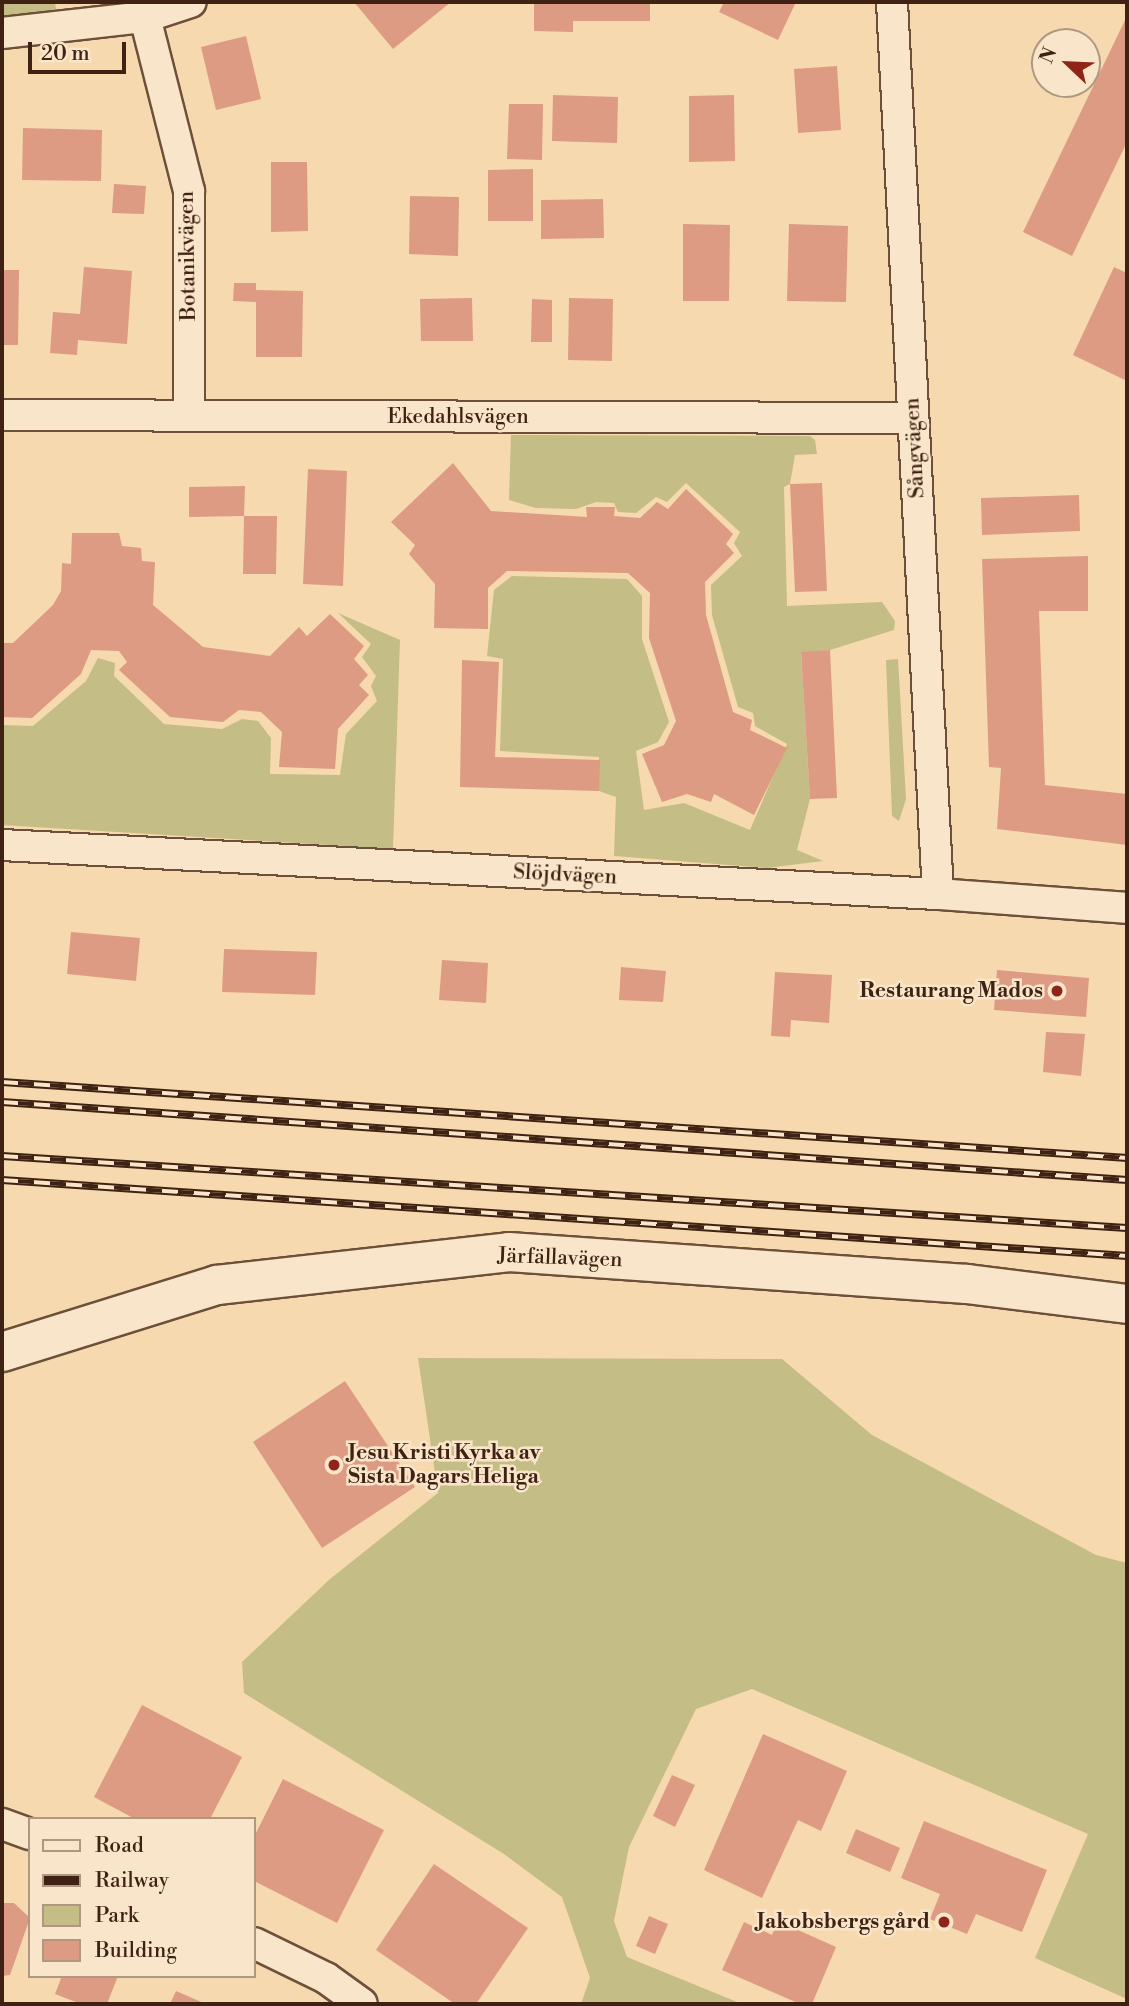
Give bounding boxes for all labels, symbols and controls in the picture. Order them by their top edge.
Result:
scale bar [32,28,130,72]
north arrow [1031,28,1101,98]
text: 20 m [41,41,90,67]
text: N [1035,44,1062,67]
street label: Botanikvägen [174,191,202,321]
street label: Sångvägen [900,397,930,499]
street label: Ekedahlsvägen [387,404,529,430]
street label: Slöjdvägen [512,860,618,890]
place label: Restaurang Mados [860,978,1043,1004]
marker: Restaurang Mados [1049,983,1065,999]
street label: Järfällavägen [497,1243,623,1273]
place label: Jesu Kristi Kyrka av Sista Dagars Heliga [348,1440,540,1490]
marker: Jesu Kristi Kyrka av Sista Dagars Heliga [326,1457,342,1473]
legend [28,1817,256,1978]
text: Road [95,1833,144,1859]
text: Railway [95,1868,169,1894]
text: Park [95,1903,139,1929]
place label: Jakobsbergs gård [757,1909,930,1935]
marker: Jakobsbergs gård [936,1914,952,1930]
text: Building [95,1938,177,1964]

